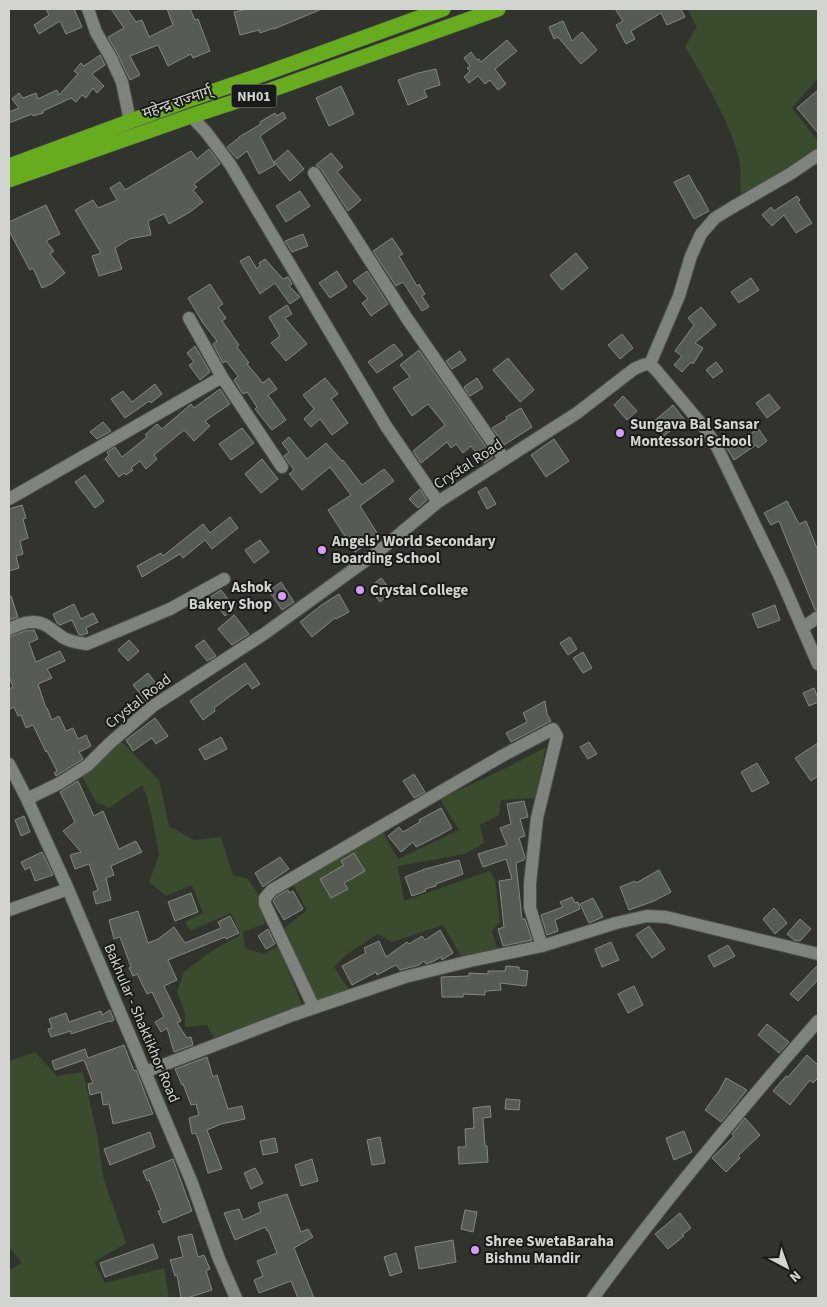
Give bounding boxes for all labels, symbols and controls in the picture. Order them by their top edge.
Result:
street label: महेन्द्र राज्मार्ग् [139,80,217,124]
road number: NH01 [232,84,276,108]
place label: Sungava Bal Sansar Montessori School [630,414,759,452]
marker: Sungava Bal Sansar Montessori School [614,427,626,439]
street label: Crystal Road [430,434,507,495]
place label: Angels' World Secondary Boarding School [331,531,496,569]
marker: Angels' World Secondary Boarding School [316,544,328,556]
place label: Ashok Bakery Shop [189,577,273,615]
place label: Crystal College [370,580,469,601]
marker: Crystal College [354,584,366,596]
marker: Ashok Bakery Shop [276,590,288,602]
street label: Crystal Road [101,669,176,734]
street label: Bakhular - Shaktikhor Road [98,940,185,1106]
place label: Shree SwetaBaraha Bishnu Mandir [485,1231,614,1269]
north arrow [762,1242,812,1292]
marker: Shree SwetaBaraha Bishnu Mandir [469,1244,481,1256]
text: N [785,1265,805,1287]

